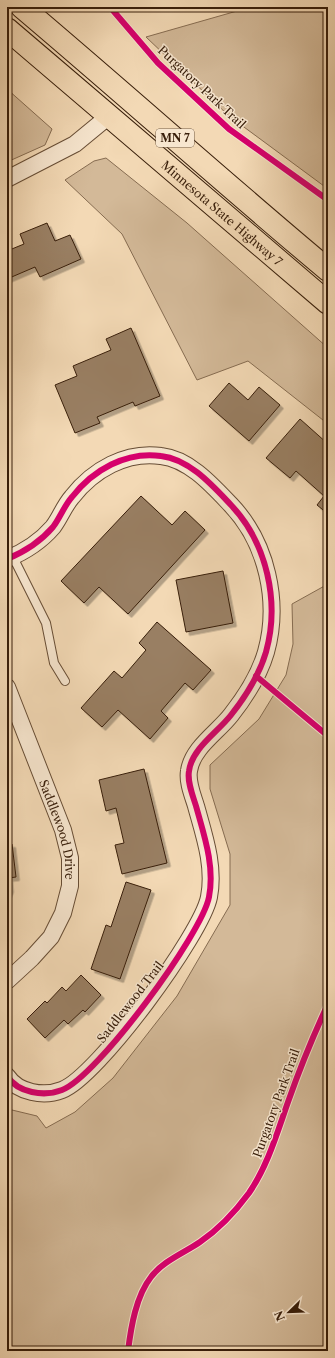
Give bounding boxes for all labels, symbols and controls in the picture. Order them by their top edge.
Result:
street label: Purgatory Park Trail [155,42,249,132]
road number: MN 7 [156,129,194,147]
street label: Minnesota State Highway 7 [159,157,286,269]
street label: Saddlewood Drive [36,777,78,880]
street label: Saddlewood Trail [93,958,167,1046]
street label: Purgatory Park Trail [249,1046,303,1159]
north arrow [269,1292,309,1332]
text: N [271,1308,288,1323]

